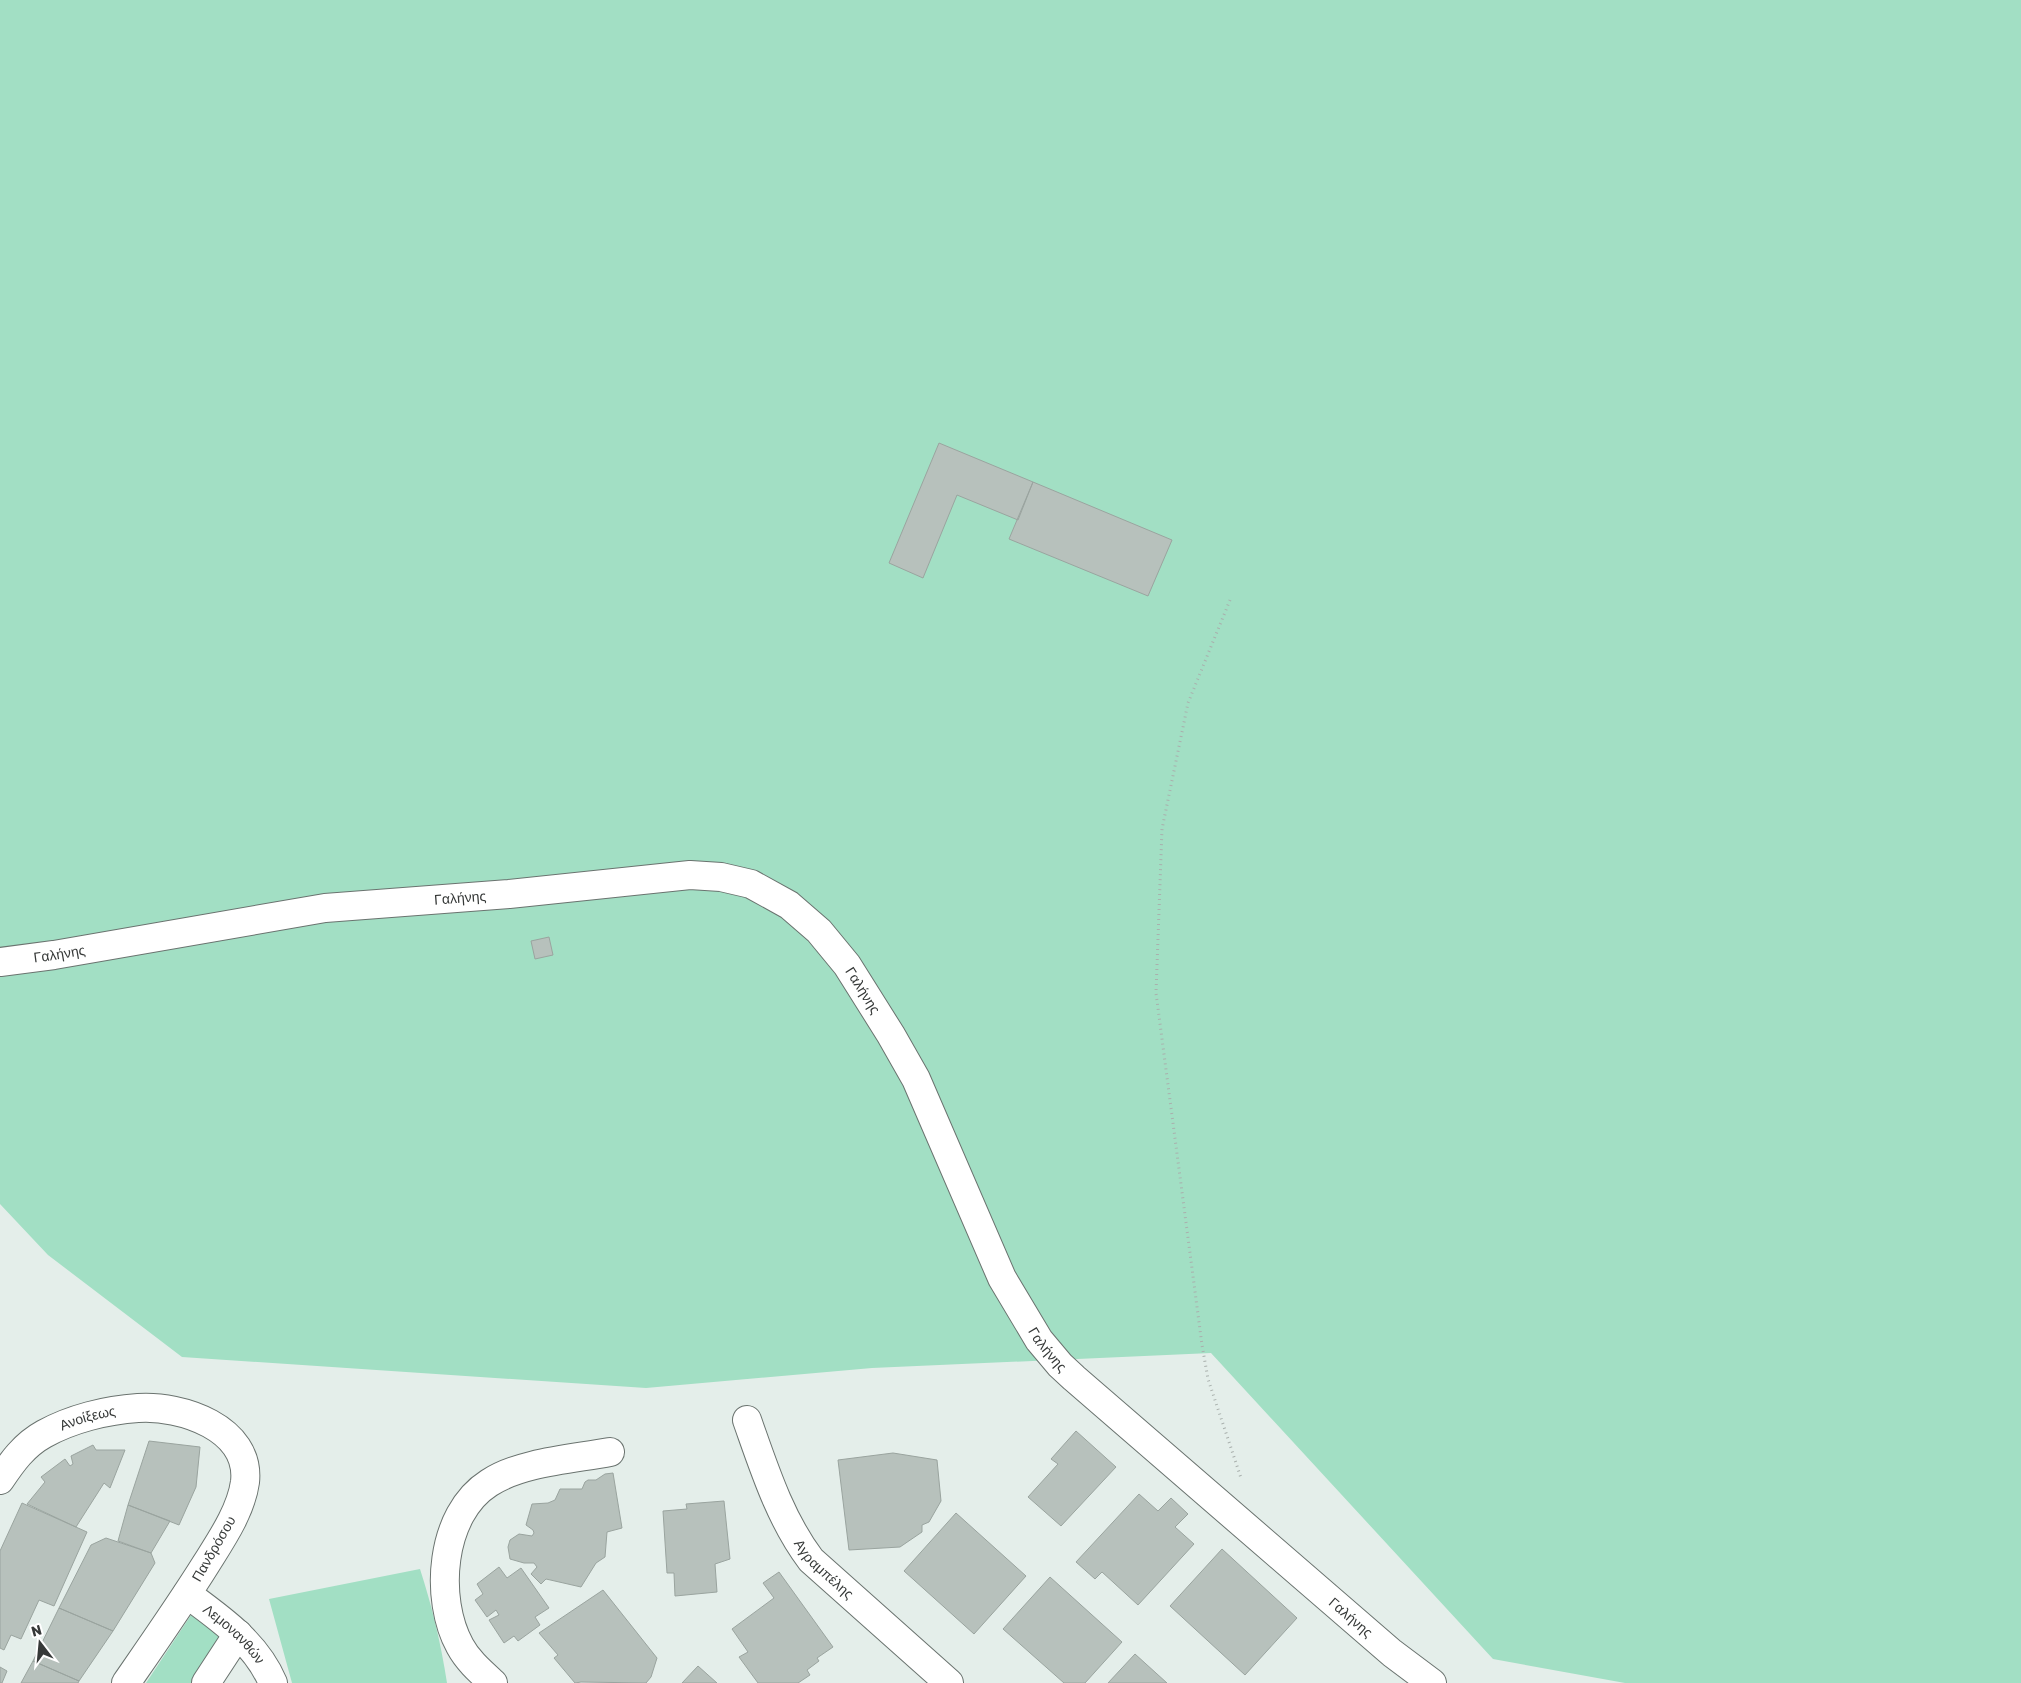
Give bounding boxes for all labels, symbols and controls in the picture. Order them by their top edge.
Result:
street label: Γαλήνης [433,887,487,908]
street label: Γαλήνης [33,941,87,966]
street label: Γαλήνης [842,964,884,1017]
street label: Γαλήνης [1025,1324,1070,1376]
street label: Ανοίξεως [57,1402,117,1434]
street label: Πανδρόσου [188,1513,240,1585]
street label: Αγραμπέλης [791,1536,857,1603]
street label: Γαλήνης [1325,1594,1376,1641]
street label: Λεμονανθών [200,1600,269,1667]
north arrow [15,1618,65,1668]
text: N [29,1621,44,1641]

